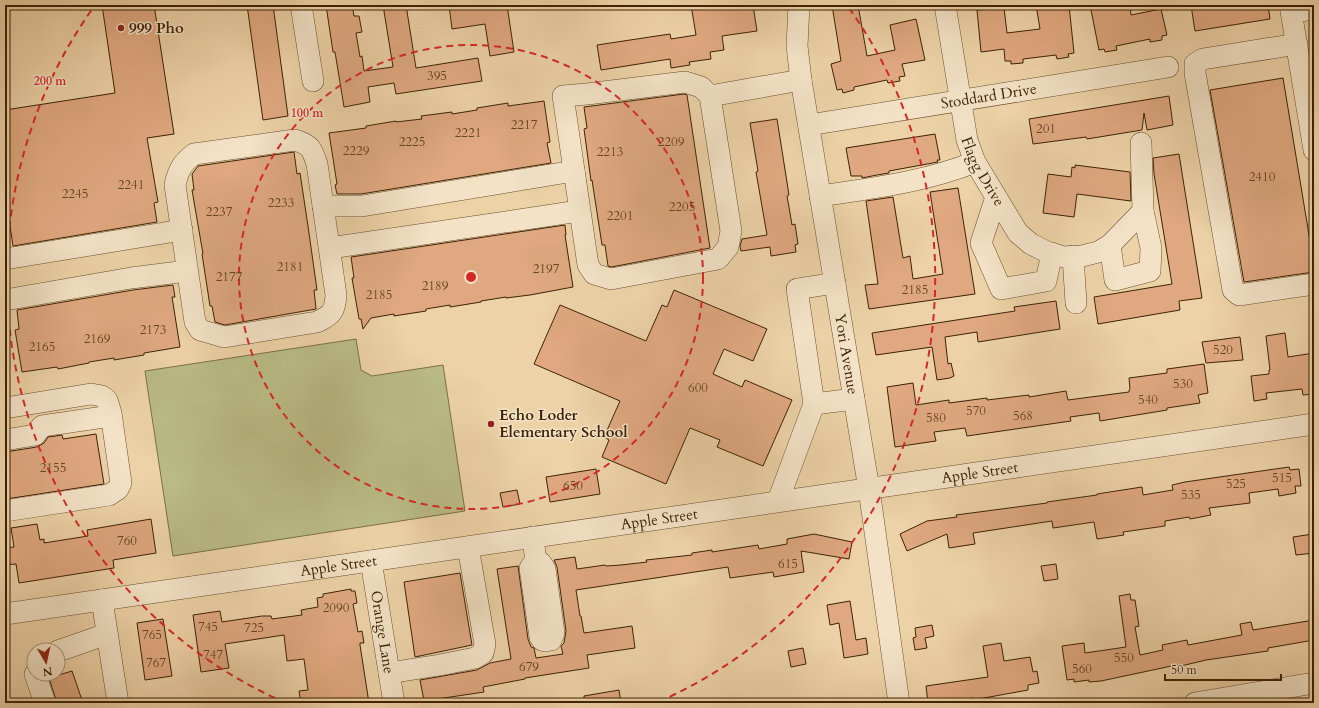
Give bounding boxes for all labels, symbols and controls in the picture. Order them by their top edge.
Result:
place label: 999 Pho [129,18,184,38]
marker: 999 Pho [116,23,126,33]
house number: 395 [427,67,447,85]
text: 200 m [34,73,67,89]
street label: Stoddard Drive [939,78,1038,114]
text: 100 m [291,105,324,121]
house number: 2217 [511,116,538,134]
house number: 201 [1036,120,1056,138]
house number: 2221 [455,124,481,142]
house number: 2225 [399,133,425,151]
house number: 2209 [658,133,685,151]
street label: Flagg Drive [957,134,1009,210]
house number: 2229 [343,142,370,160]
house number: 2213 [597,143,623,161]
house number: 2410 [1249,168,1276,186]
house number: 2241 [118,176,144,194]
house number: 2245 [62,185,88,203]
house number: 2233 [268,194,294,212]
house number: 2205 [669,198,695,216]
house number: 2237 [206,203,233,221]
house number: 2201 [607,207,633,225]
house number: 2181 [277,258,303,276]
house number: 2197 [533,260,560,278]
house number: 2177 [216,268,243,286]
centre of rings [464,270,478,284]
house number: 2189 [422,277,449,295]
house number: 2185 [902,281,928,299]
house number: 2185 [366,286,392,304]
street label: Yori Avenue [830,312,863,396]
house number: 2173 [140,321,166,339]
house number: 2169 [84,330,111,348]
house number: 2165 [29,338,55,356]
house number: 520 [1213,341,1233,359]
house number: 530 [1173,375,1193,393]
house number: 600 [688,379,708,397]
house number: 540 [1138,391,1158,409]
house number: 570 [966,402,986,420]
place label: Echo Loder Elementary School [499,405,628,442]
house number: 568 [1013,407,1033,425]
house number: 580 [926,409,946,427]
marker: Echo Loder Elementary School [486,419,496,429]
street label: Apple Street [940,457,1020,488]
house number: 2155 [40,459,66,477]
house number: 515 [1272,469,1292,487]
house number: 525 [1226,475,1246,493]
house number: 650 [563,477,583,495]
house number: 535 [1181,486,1201,504]
street label: Apple Street [619,504,699,535]
house number: 760 [117,532,137,550]
street label: Apple Street [299,550,379,581]
house number: 615 [778,555,798,573]
street label: Orange Lane [366,589,399,675]
house number: 2090 [323,599,350,617]
house number: 745 [198,618,218,636]
house number: 725 [244,619,264,637]
house number: 765 [142,626,162,644]
north arrow [26,642,66,682]
house number: 747 [203,646,223,664]
house number: 550 [1114,649,1134,667]
house number: 767 [146,654,166,672]
scale bar [1165,656,1281,682]
house number: 679 [519,658,539,676]
house number: 560 [1072,660,1092,678]
text: 50 m [1171,662,1198,678]
text: N [41,663,53,680]

